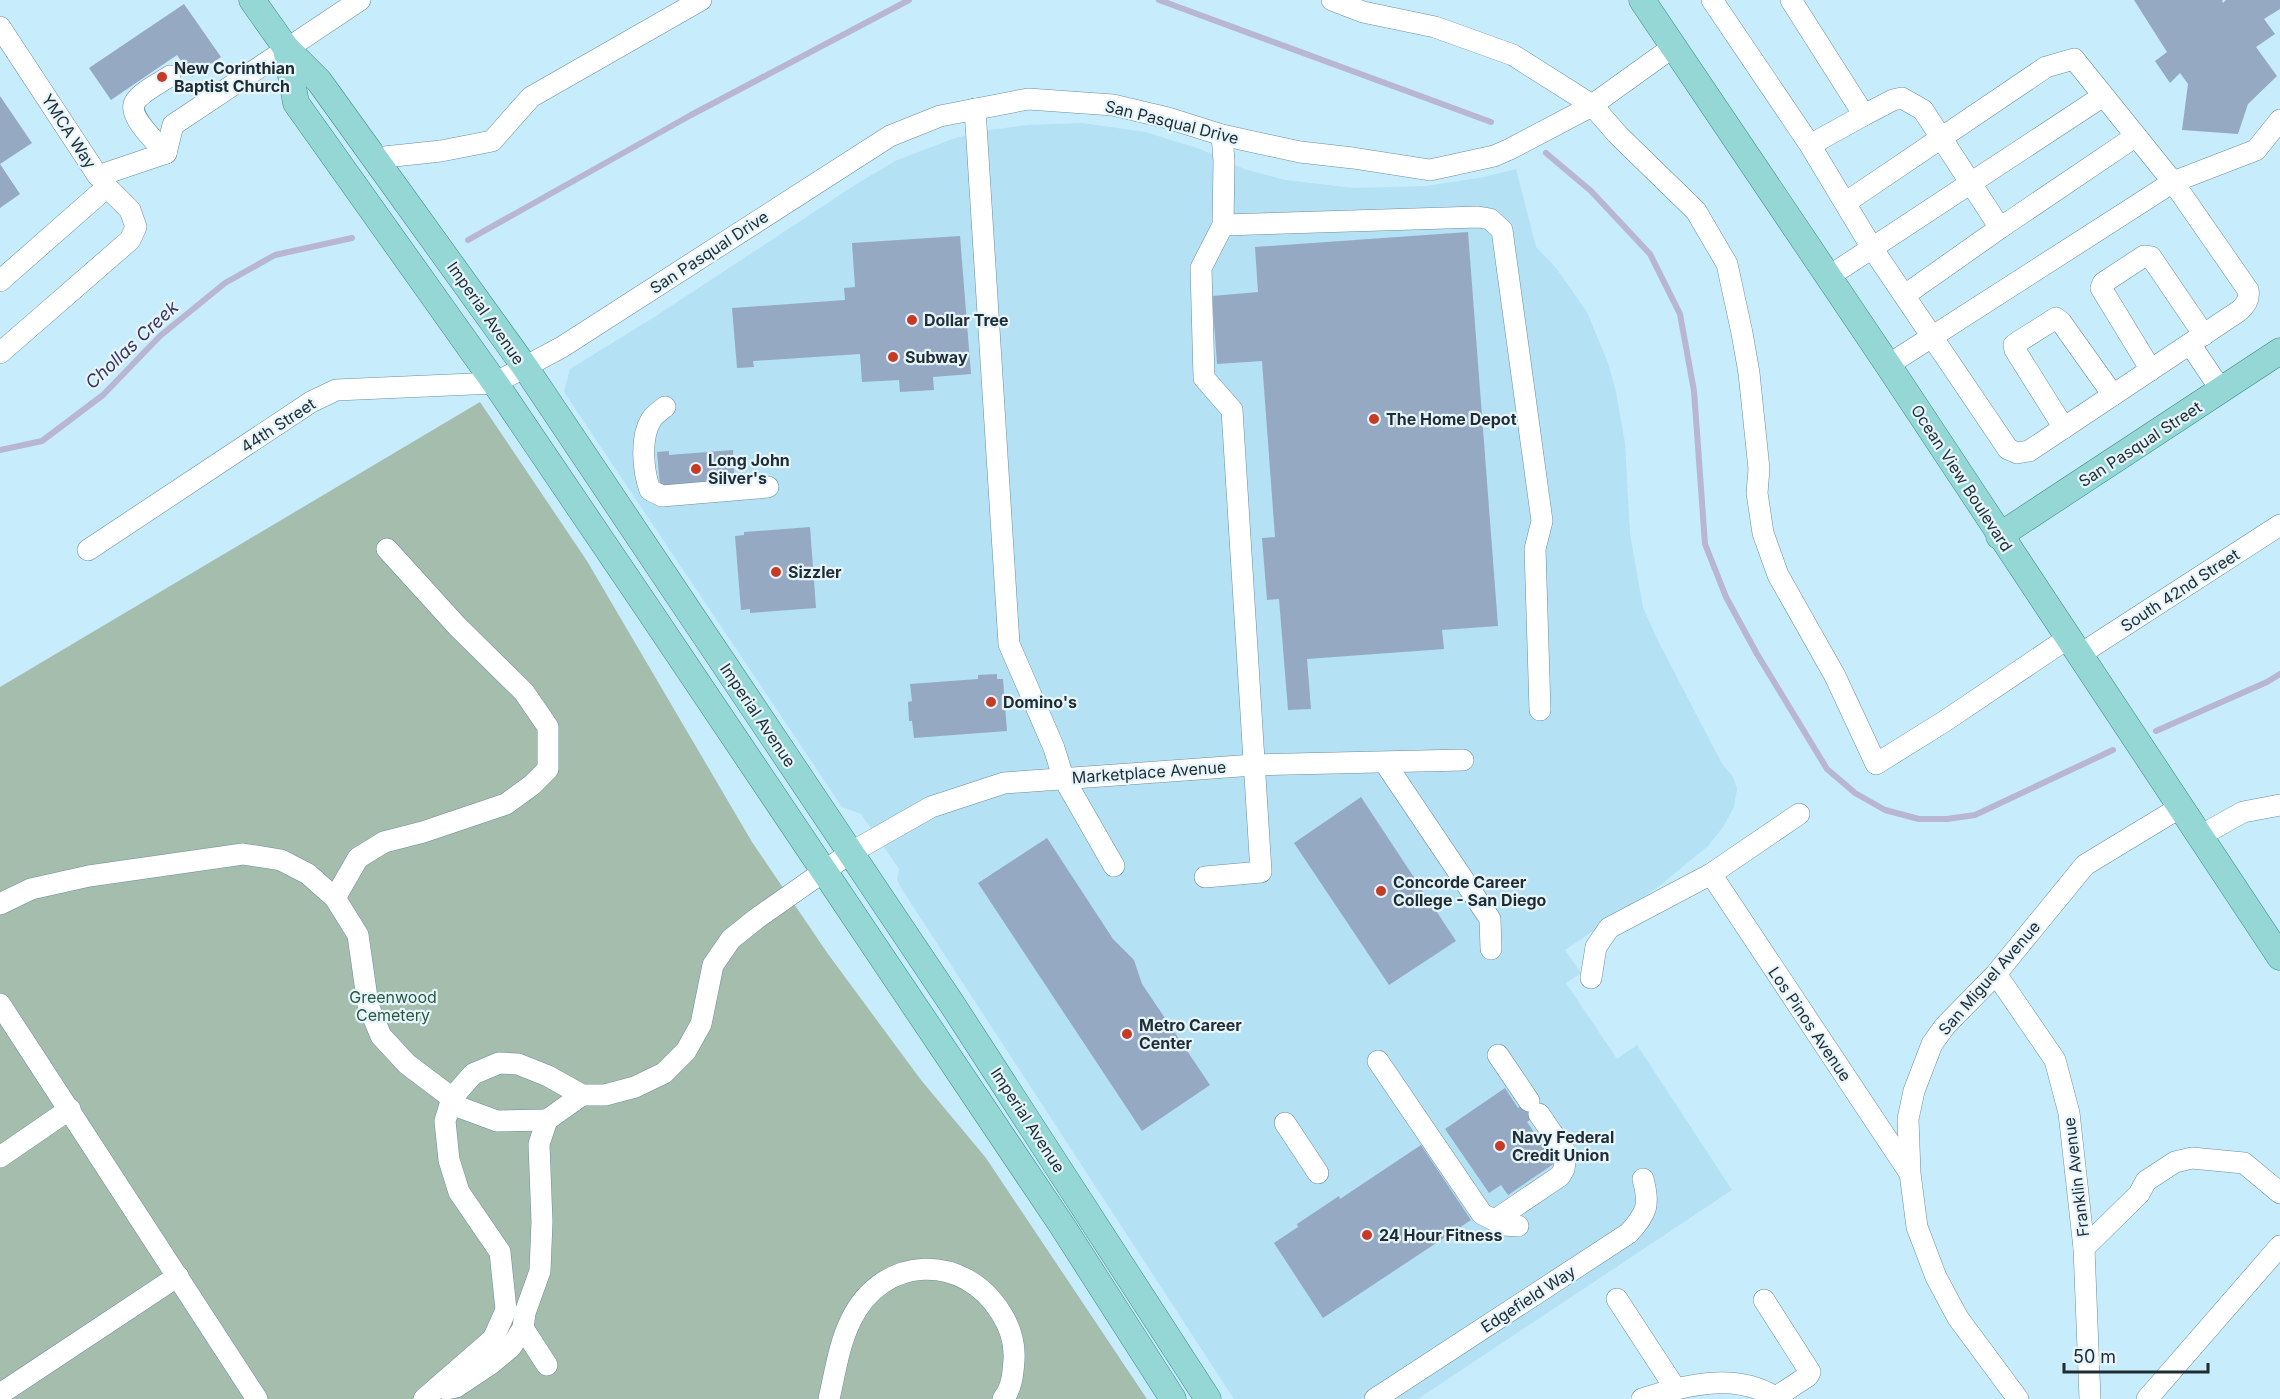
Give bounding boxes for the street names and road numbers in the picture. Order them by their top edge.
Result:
street label: YMCA Way [37,90,101,172]
street label: San Pasqual Drive [1103,96,1241,148]
street label: San Pasqual Drive [646,206,772,298]
street label: Imperial Avenue [443,258,529,368]
street label: 44th Street [237,393,319,457]
street label: San Pasqual Street [2075,397,2205,491]
street label: Ocean View Boulevard [1907,401,2017,555]
street label: South 42nd Street [2117,544,2243,636]
street label: Imperial Avenue [716,659,800,771]
street label: Marketplace Avenue [1071,757,1227,787]
street label: San Miguel Avenue [1934,917,2044,1039]
street label: Los Pinos Avenue [1764,963,1856,1085]
street label: Imperial Avenue [987,1064,1069,1176]
street label: Franklin Avenue [2059,1116,2093,1238]
street label: Edgefield Way [1477,1261,1579,1337]

